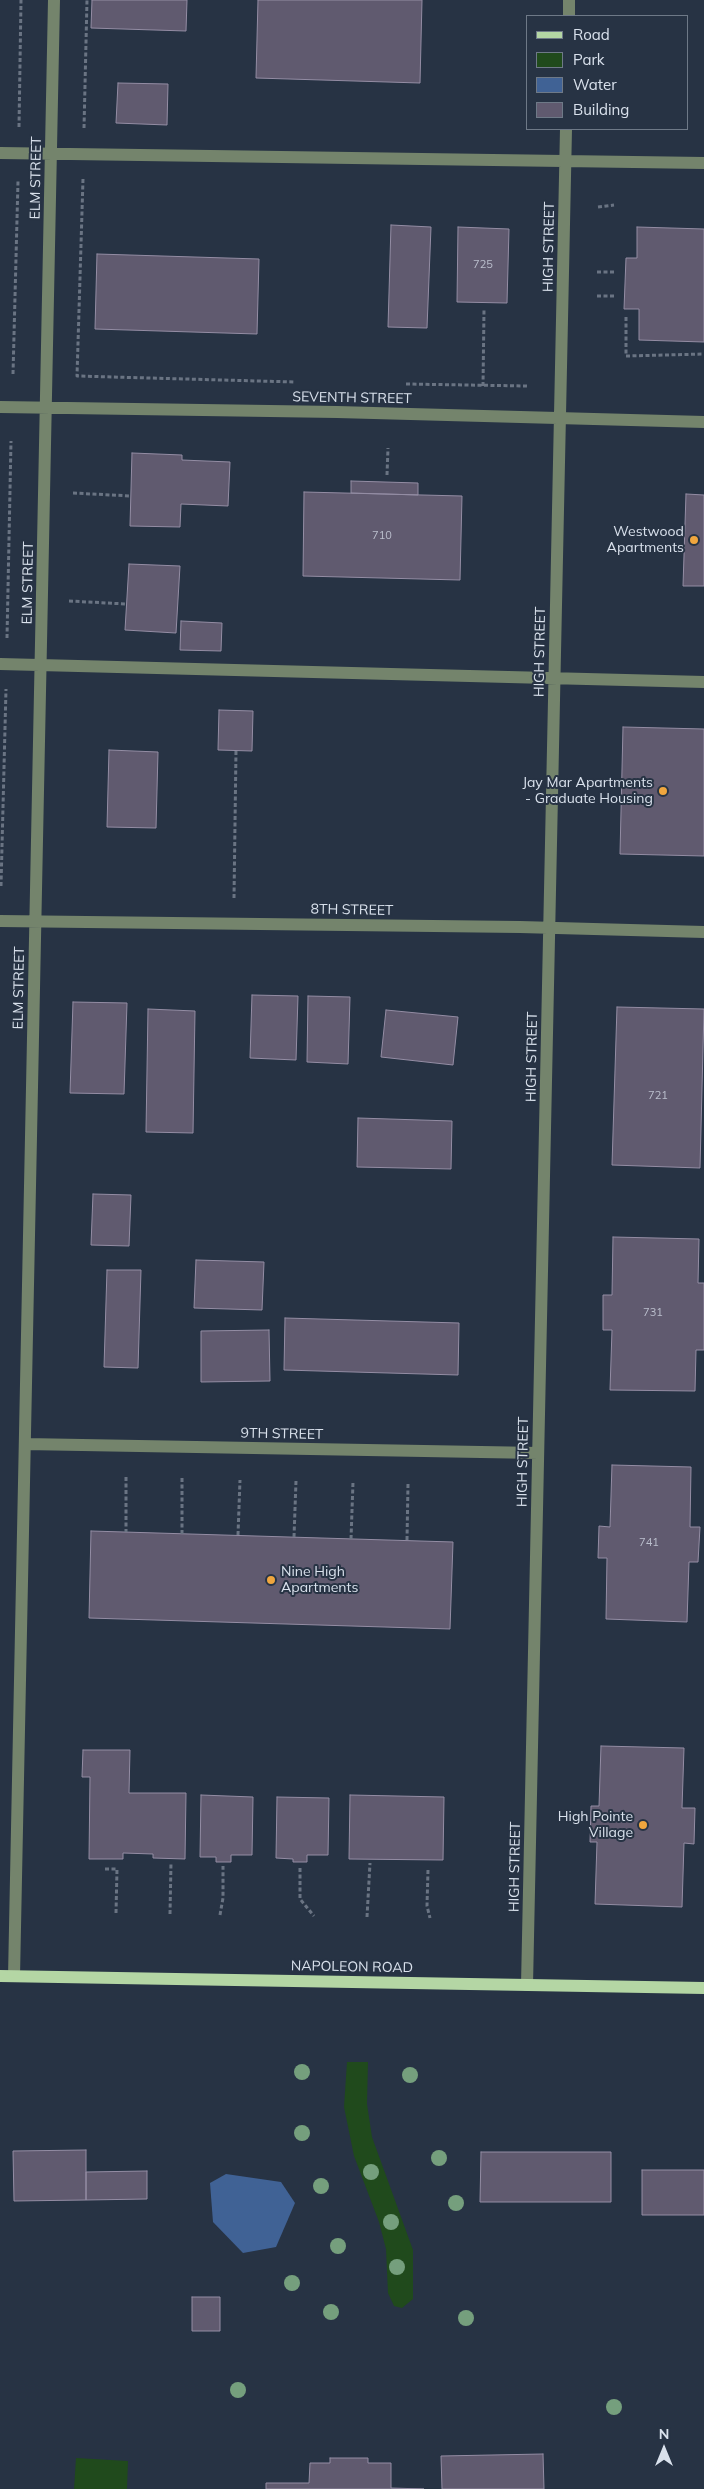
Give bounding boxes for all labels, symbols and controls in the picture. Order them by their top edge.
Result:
legend [526,15,689,130]
text: Road [573,25,610,44]
text: Park [573,50,605,69]
text: Water [573,75,617,94]
text: Building [573,100,629,119]
street label: ELM STREET [27,136,45,220]
street label: HIGH STREET [540,202,558,292]
house number: 725 [473,258,493,272]
street label: SEVENTH STREET [292,389,412,407]
place label: Westwood Apartments [607,524,684,556]
house number: 710 [372,529,392,543]
marker: Westwood Apartments [688,534,700,546]
street label: ELM STREET [19,541,37,625]
street label: HIGH STREET [531,607,549,697]
place label: Jay Mar Apartments - Graduate Housing [522,775,653,808]
marker: Jay Mar Apartments - Graduate Housing [657,785,669,797]
street label: 8TH STREET [311,901,393,919]
street label: ELM STREET [10,946,28,1030]
street label: HIGH STREET [523,1012,541,1102]
house number: 721 [648,1089,668,1103]
house number: 731 [643,1306,663,1320]
street label: HIGH STREET [514,1417,532,1507]
street label: 9TH STREET [241,1425,323,1443]
house number: 741 [639,1536,659,1550]
place label: Nine High Apartments [281,1564,358,1596]
marker: Nine High Apartments [265,1574,277,1586]
place label: High Pointe Village [558,1809,633,1841]
marker: High Pointe Village [637,1819,649,1831]
street label: HIGH STREET [506,1822,524,1912]
street label: NAPOLEON ROAD [291,1958,413,1976]
north arrow [639,2424,689,2474]
text: N [659,2425,669,2443]

